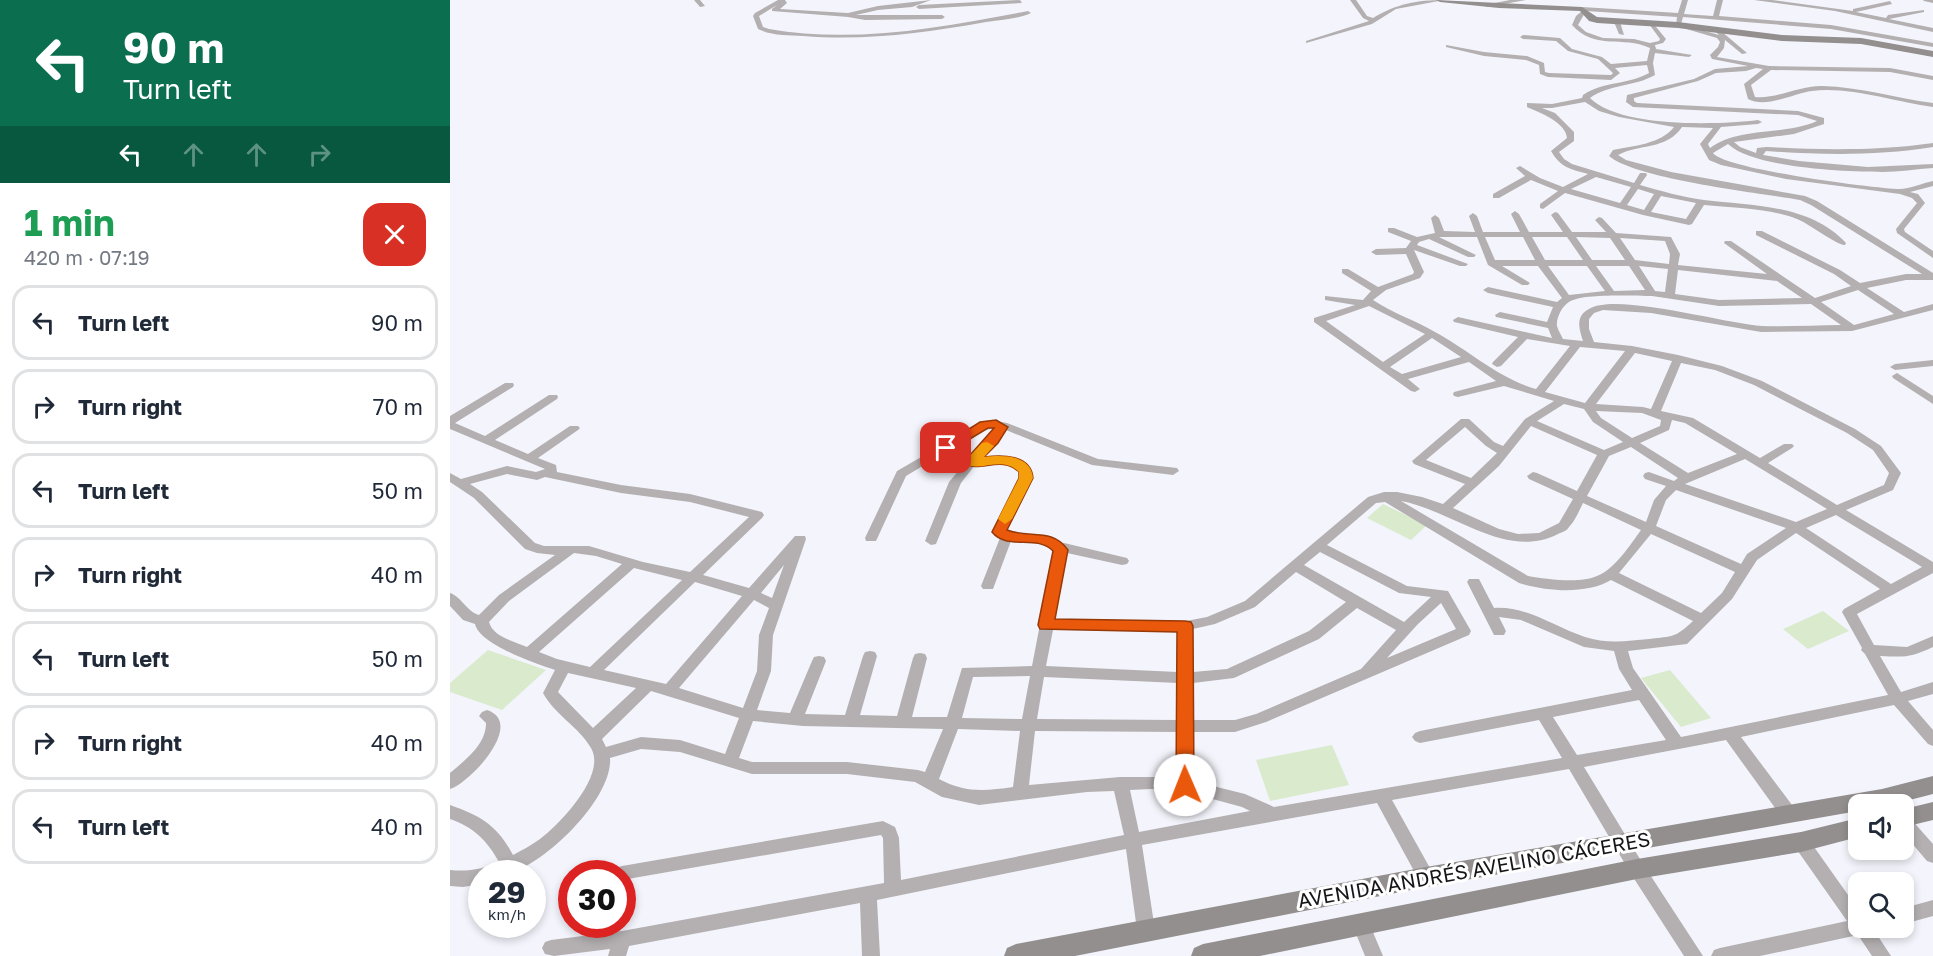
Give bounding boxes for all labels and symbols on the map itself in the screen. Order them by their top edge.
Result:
pin [920,422,971,473]
position arrow [1153,753,1217,817]
street label: AVENIDA ANDRÉS AVELINO CÁCERES [1296,826,1652,912]
speed limit sign: 30 [558,860,636,938]

